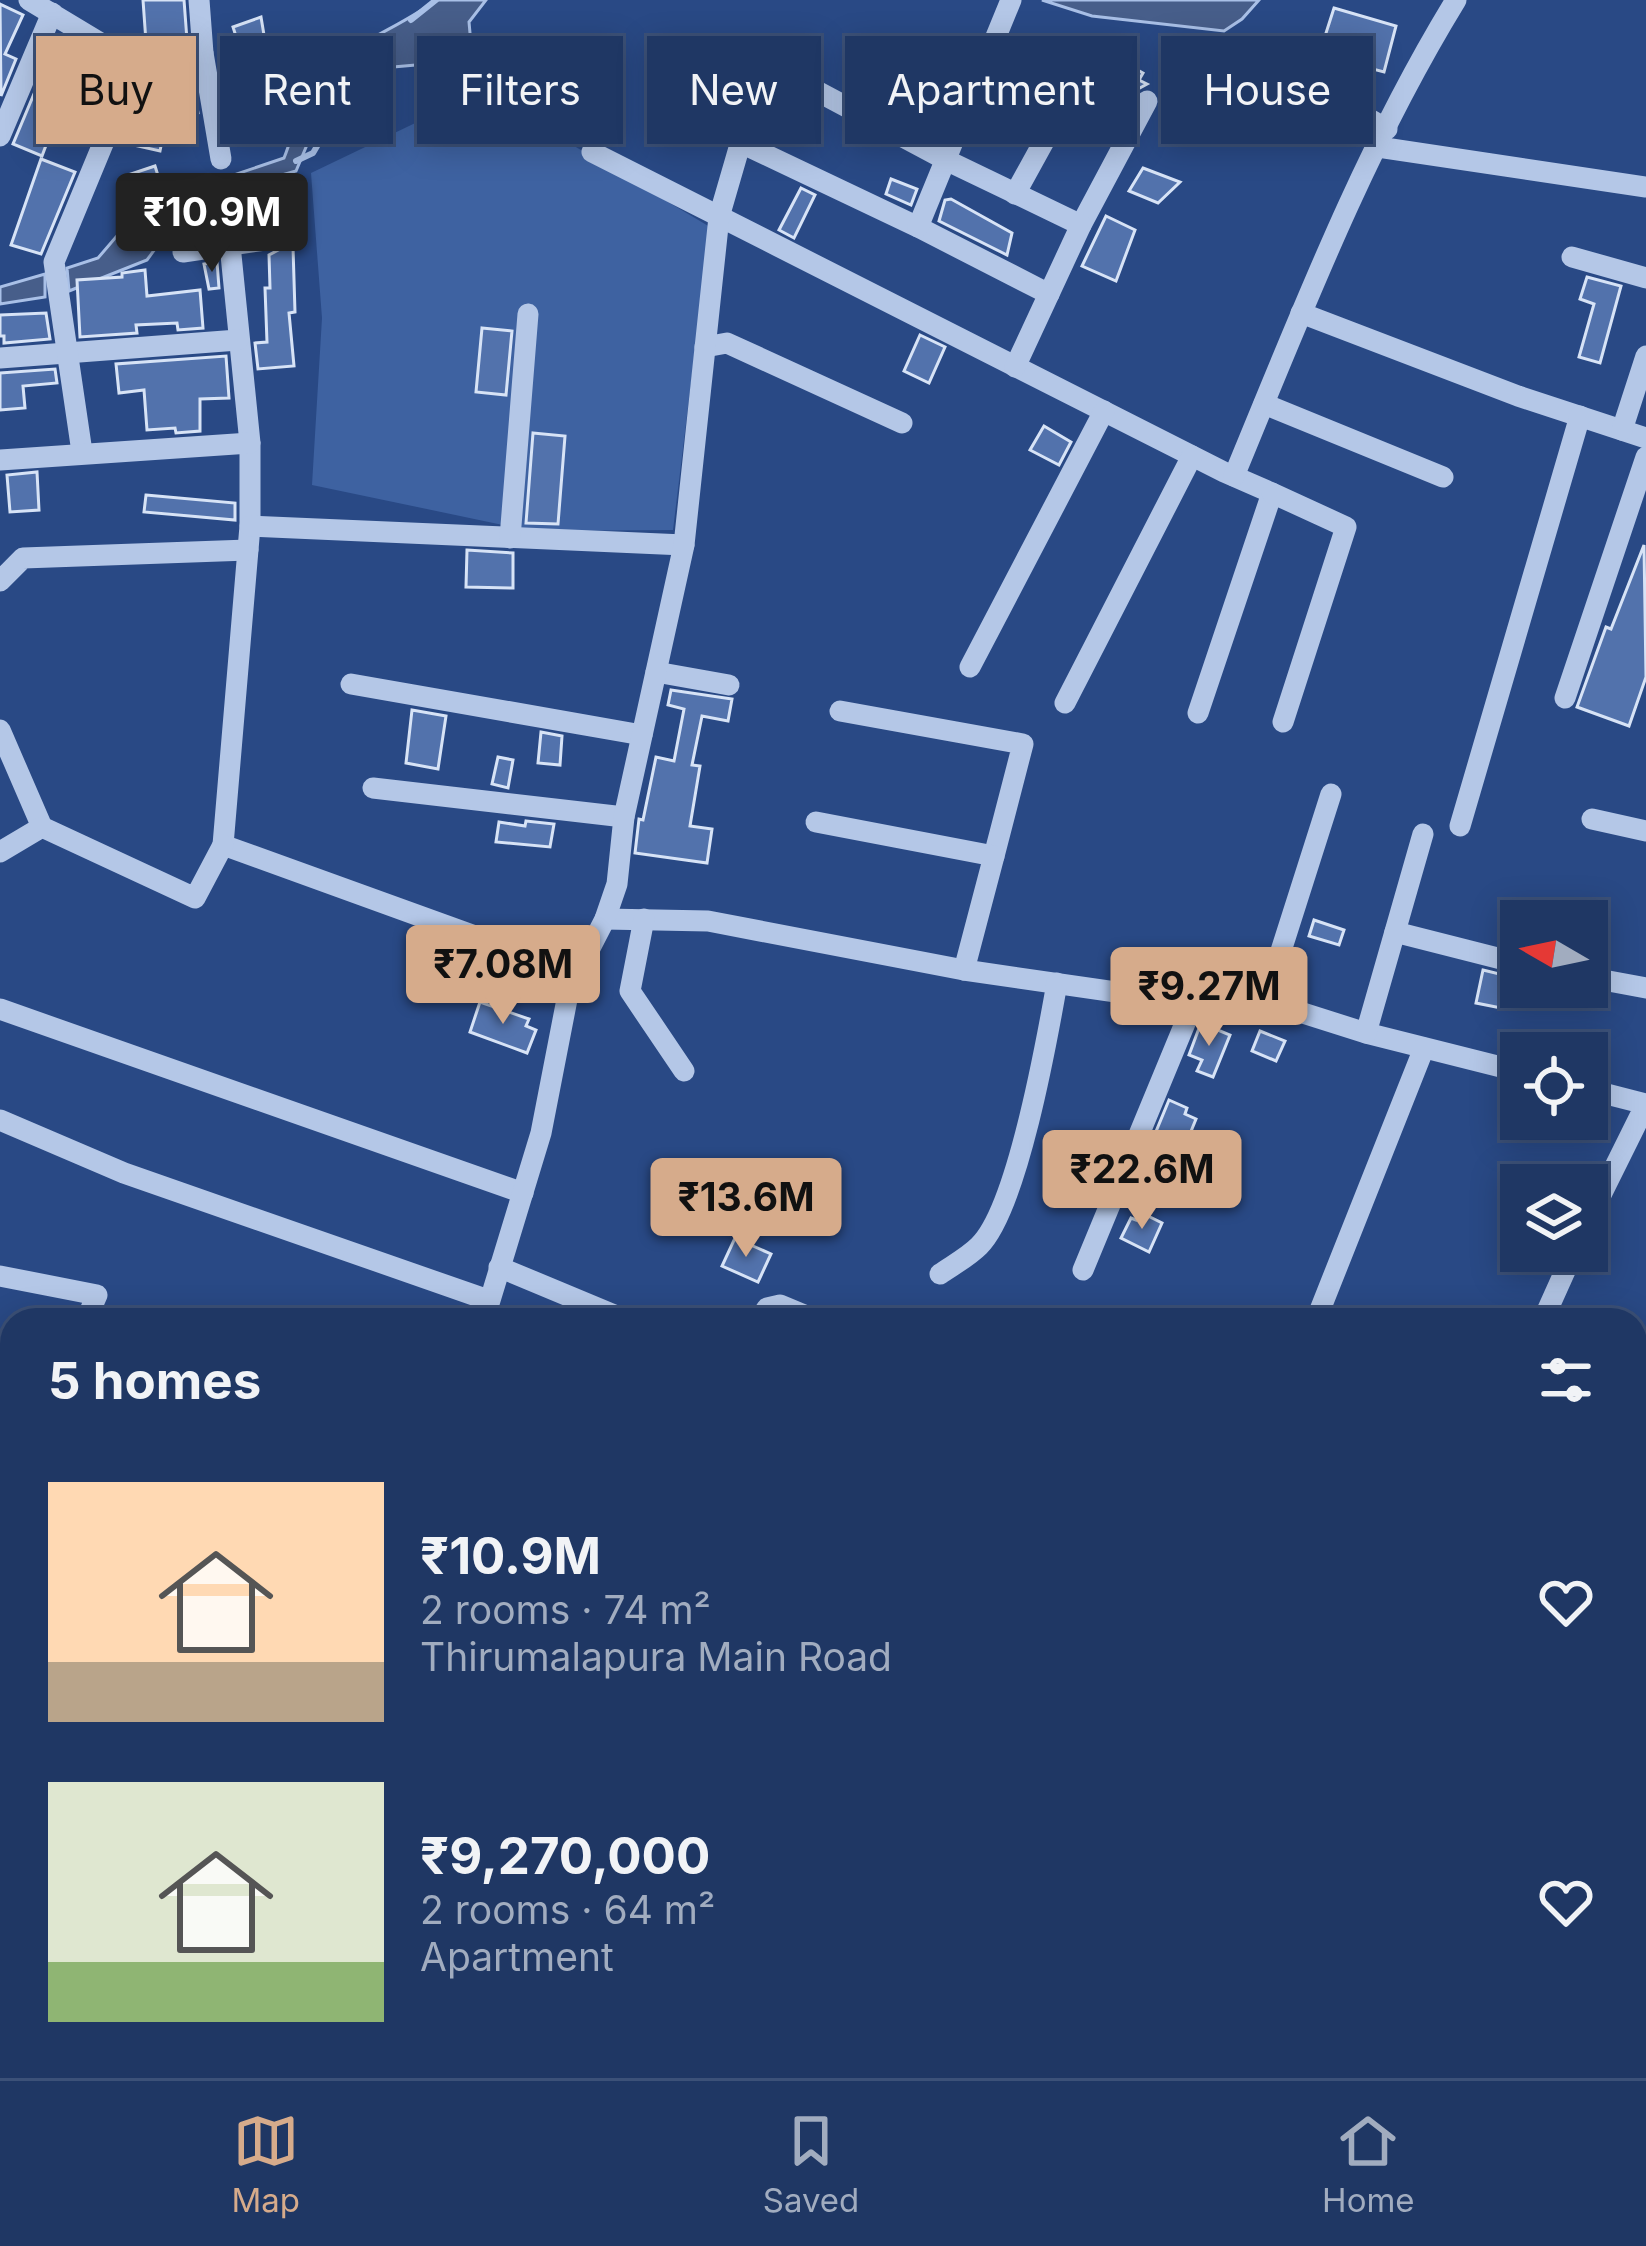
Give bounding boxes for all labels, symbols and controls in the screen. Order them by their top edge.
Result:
chip: Buy [36,36,196,144]
chip: Rent [220,36,393,144]
chip: Filters [417,36,623,144]
chip: New [647,36,821,144]
chip: Apartment [845,36,1137,144]
chip: House [1161,36,1373,144]
pin: ₹10.9M [114,173,310,275]
text: ₹10.9M [143,188,281,235]
north arrow [1500,900,1608,1008]
map controls [1500,900,1608,1272]
pin: ₹7.08M [405,925,601,1027]
text: ₹7.08M [433,940,573,987]
pin: ₹9.27M [1111,947,1307,1049]
text: ₹9.27M [1137,962,1281,1009]
button: locate [1500,1032,1608,1140]
pin: ₹22.6M [1044,1130,1240,1232]
text: ₹22.6M [1070,1145,1214,1192]
pin: ₹13.6M [648,1158,844,1260]
button: layers [1500,1164,1608,1272]
text: ₹13.6M [678,1173,815,1220]
icon: filters [1533,1347,1599,1413]
text: 5 homes [48,1350,261,1411]
text: ₹10.9M [420,1525,601,1586]
icon: home [144,1530,288,1674]
icon: heart [1533,1569,1599,1635]
text: 2 rooms · 74 m² [420,1586,711,1633]
text: Thirumalapura Main Road [420,1633,892,1680]
text: ₹9,270,000 [420,1825,710,1886]
icon: home [144,1830,288,1974]
icon: heart [1533,1869,1599,1935]
text: 2 rooms · 64 m² [420,1886,715,1933]
text: Apartment [420,1933,614,1980]
tab: Map [231,2108,300,2220]
tab: Saved [763,2108,859,2220]
tab: Home [1322,2108,1415,2220]

